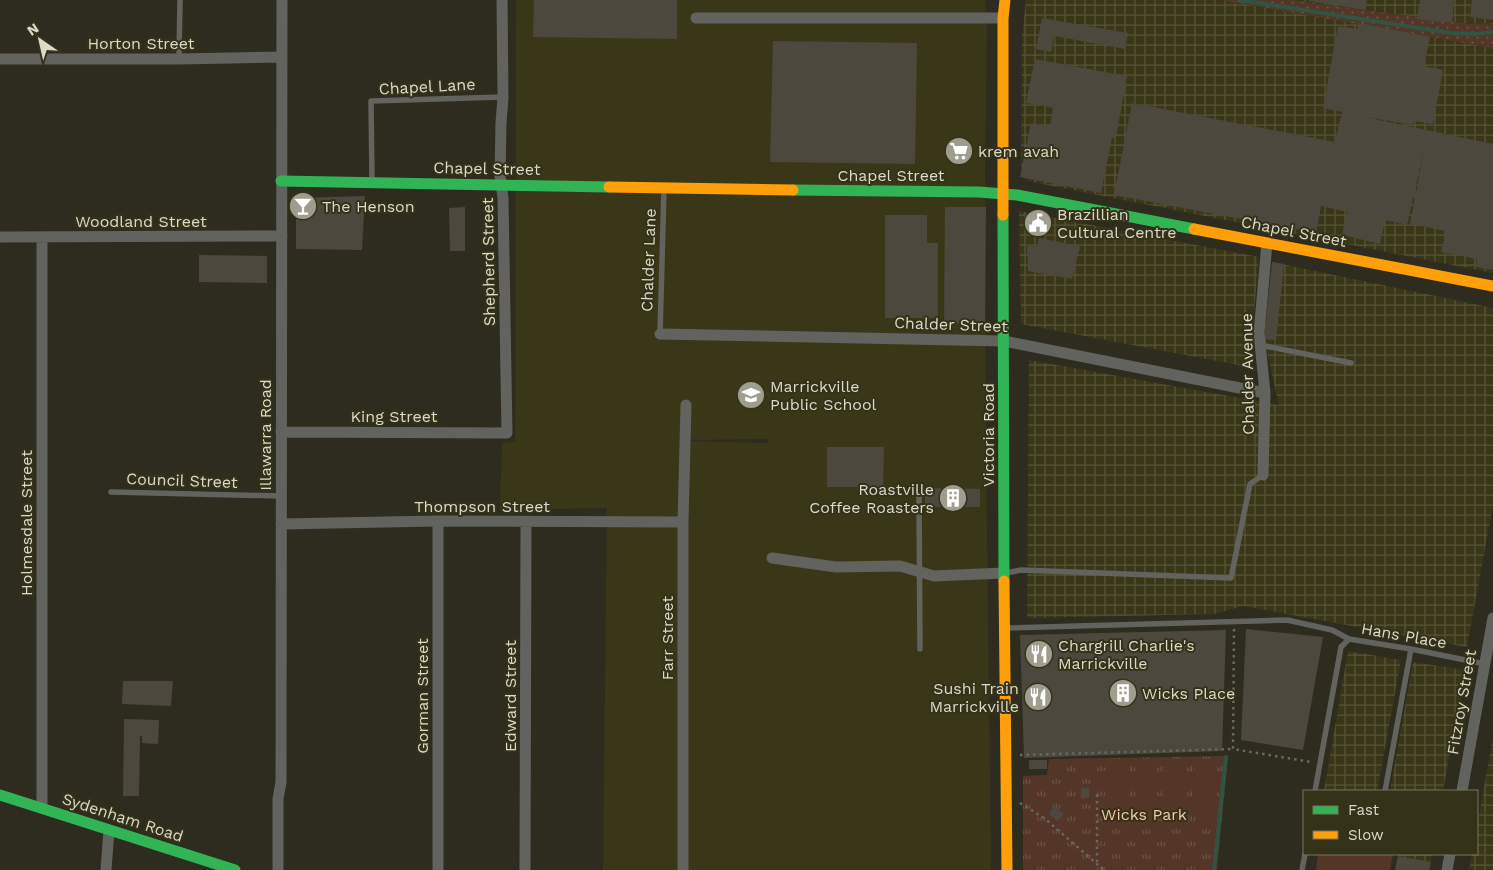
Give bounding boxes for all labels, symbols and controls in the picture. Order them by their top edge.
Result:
north arrow [15,15,65,65]
text: N [24,20,42,39]
street label: Horton Street [87,34,195,53]
street label: Chapel Lane [378,74,476,99]
supermarket icon: krem avah [944,136,974,166]
place label: krem avah [978,142,1059,161]
street label: Chapel Street [433,158,541,179]
street label: Chapel Street [837,166,945,185]
bar icon: The Henson [288,191,318,221]
place label: The Henson [322,197,415,216]
street label: Shepherd Street [478,197,499,326]
place label: Brazillian Cultural Centre [1057,205,1176,242]
street label: Chalder Lane [637,208,660,312]
public building icon: Brazillian Cultural Centre [1023,208,1053,238]
street label: Woodland Street [75,212,207,231]
street label: Chapel Street [1239,212,1349,251]
street label: Chalder Street [894,313,1009,336]
street label: Chalder Avenue [1237,313,1258,435]
place label: Marrickville Public School [770,377,877,414]
street label: Illawarra Road [256,379,275,491]
school or university icon: Marrickville Public School [736,380,766,410]
street label: Victoria Road [979,383,998,487]
street label: King Street [351,407,438,426]
street label: Holmesdale Street [17,450,36,596]
street label: Council Street [126,469,238,492]
place label: Roastville Coffee Roasters [809,480,934,517]
building icon: Roastville Coffee Roasters [938,483,968,513]
street label: Thompson Street [414,497,550,516]
street label: Farr Street [658,596,677,680]
street label: Hans Place [1360,619,1448,652]
place label: Chargrill Charlie's Marrickville [1058,636,1195,673]
street label: Gorman Street [413,638,432,754]
restaurant icon: Chargrill Charlie's Marrickville [1024,639,1054,669]
street label: Edward Street [501,640,520,752]
street label: Fitzroy Street [1443,648,1480,756]
building icon: Wicks Place [1108,678,1138,708]
place label: Sushi Train Marrickville [929,679,1019,716]
restaurant icon: Sushi Train Marrickville [1023,682,1053,712]
place label: Wicks Place [1142,684,1235,703]
street label: Sydenham Road [60,789,186,846]
legend [1303,790,1478,855]
text: Fast [1348,801,1380,819]
park label: Wicks Park [1101,805,1187,824]
text: Slow [1348,826,1384,844]

